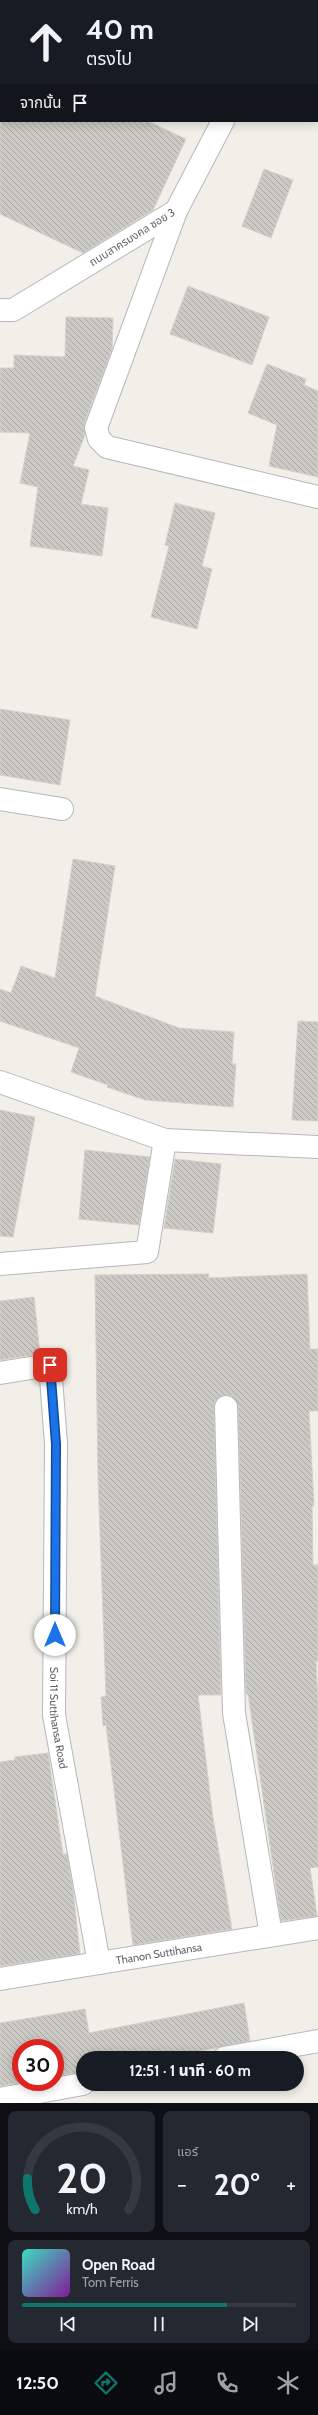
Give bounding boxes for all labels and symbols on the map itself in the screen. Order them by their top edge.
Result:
street label: ถนนสาครมงคล ซอย 3 [86,205,178,269]
pin [33,1348,67,1382]
position arrow [34,1614,76,1656]
street label: Soi 11 Suttihansa Road [47,1667,71,1770]
street label: Thanon Suttihansa [115,1940,204,1967]
speed limit sign: 30 [12,2039,64,2091]

